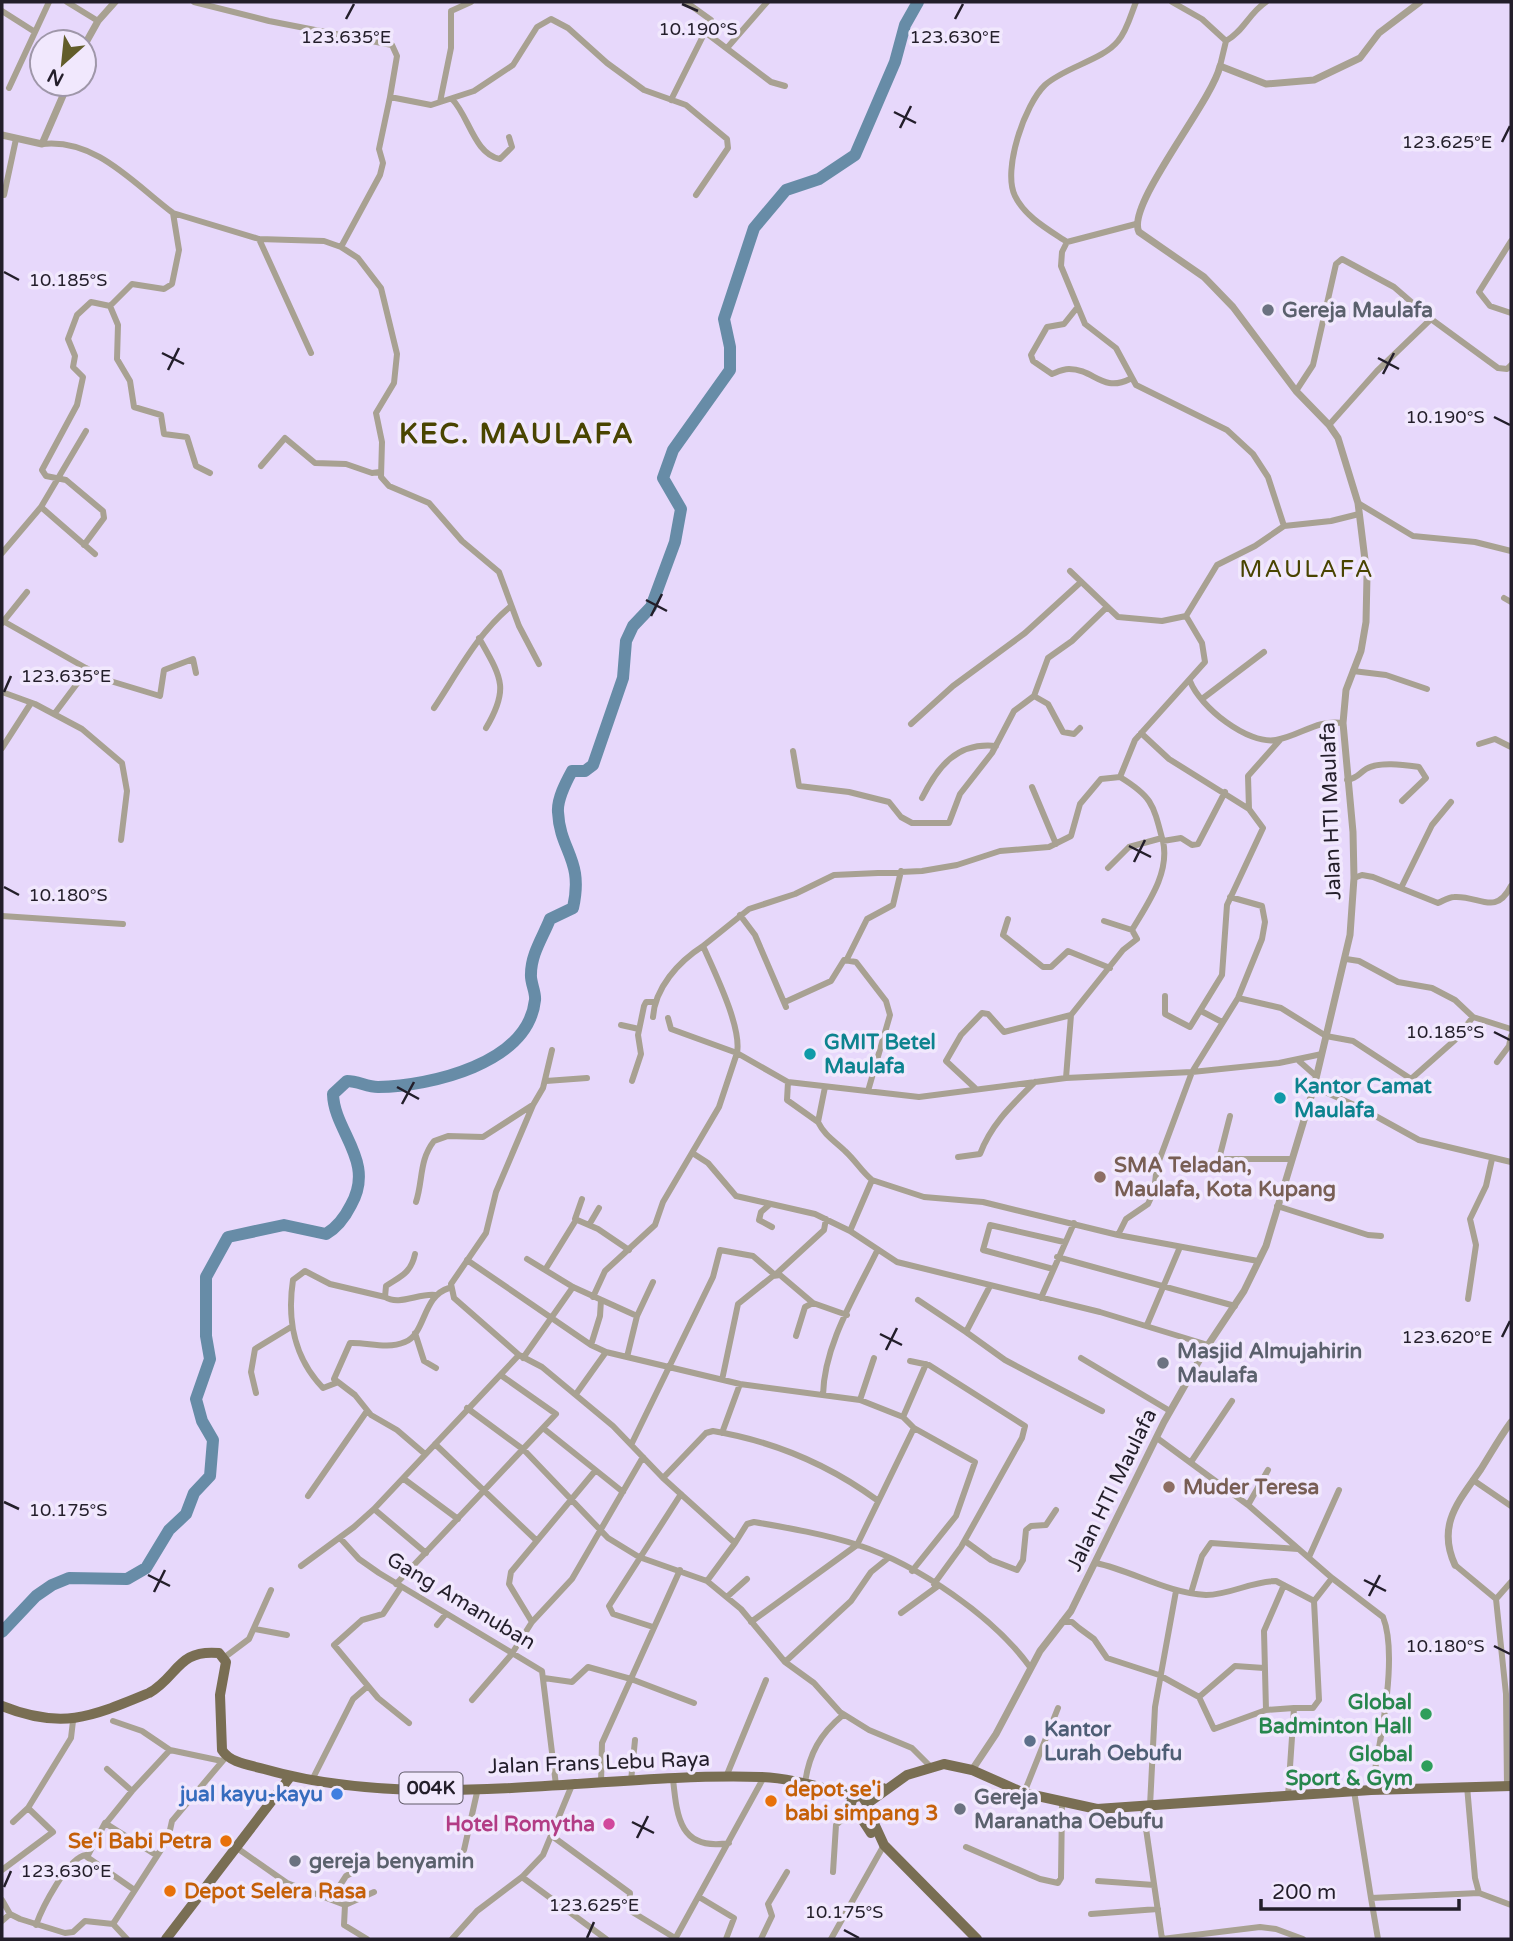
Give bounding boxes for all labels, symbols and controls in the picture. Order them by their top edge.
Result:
text: 10.190°S [658,18,738,40]
text: 123.635°E [301,26,391,48]
text: 123.630°E [910,26,1000,48]
north arrow [28,28,98,98]
text: N [44,64,68,91]
text: 123.625°E [1402,131,1492,153]
text: 10.185°S [29,269,107,291]
place label: Gereja Maulafa [1282,298,1433,323]
marker: Gereja Maulafa [1260,302,1276,318]
text: 10.190°S [1405,406,1485,428]
district label: KEC. MAULAFA [399,417,635,451]
district label: MAULAFA [1239,555,1375,584]
text: 123.635°E [21,665,111,687]
street label: Jalan HTI Maulafa [1315,722,1347,900]
text: 10.180°S [28,884,108,906]
text: 10.185°S [1406,1021,1484,1043]
place label: GMIT Betel Maulafa [824,1030,936,1079]
marker: GMIT Betel Maulafa [802,1046,818,1062]
place label: Kantor Camat Maulafa [1294,1074,1432,1123]
marker: Kantor Camat Maulafa [1272,1090,1288,1106]
place label: SMA Teladan, Maulafa, Kota Kupang [1114,1153,1336,1202]
marker: SMA Teladan, Maulafa, Kota Kupang [1092,1169,1108,1185]
text: 123.620°E [1402,1326,1492,1348]
place label: Masjid Almujahirin Maulafa [1177,1339,1362,1388]
marker: Masjid Almujahirin Maulafa [1155,1355,1171,1371]
street label: Jalan HTI Maulafa [1062,1405,1162,1575]
place label: Muder Teresa [1183,1475,1319,1500]
marker: Muder Teresa [1161,1479,1177,1495]
text: 10.175°S [29,1499,107,1521]
street label: Gang Amanuban [382,1547,540,1655]
text: 10.180°S [1405,1635,1485,1657]
place label: Global Badminton Hall [1258,1690,1412,1739]
marker: Global Badminton Hall [1418,1706,1434,1722]
place label: Kantor Lurah Oebufu [1044,1717,1182,1766]
marker: Kantor Lurah Oebufu [1022,1733,1038,1749]
place label: Global Sport & Gym [1285,1742,1413,1791]
street label: Jalan Frans Lebu Raya [488,1747,710,1779]
marker: Global Sport & Gym [1419,1758,1435,1774]
road number: 004K [400,1772,462,1803]
place label: depot se'i babi simpang 3 [785,1777,938,1826]
place label: jual kayu-kayu [178,1782,323,1807]
place label: Gereja Maranatha Oebufu [974,1785,1164,1834]
marker: jual kayu-kayu [329,1786,345,1802]
marker: depot se'i babi simpang 3 [763,1793,779,1809]
marker: Gereja Maranatha Oebufu [952,1801,968,1817]
place label: Hotel Romytha [445,1812,595,1837]
marker: Hotel Romytha [601,1816,617,1832]
place label: Se'i Babi Petra [68,1829,212,1854]
marker: Se'i Babi Petra [218,1833,234,1849]
place label: gereja benyamin [309,1849,474,1874]
marker: gereja benyamin [287,1853,303,1869]
text: 123.630°E [21,1860,111,1882]
scale bar [1261,1868,1459,1912]
place label: Depot Selera Rasa [184,1879,367,1904]
text: 200 m [1272,1880,1336,1905]
marker: Depot Selera Rasa [162,1883,178,1899]
text: 123.625°E [549,1894,639,1916]
text: 10.175°S [805,1901,883,1923]

